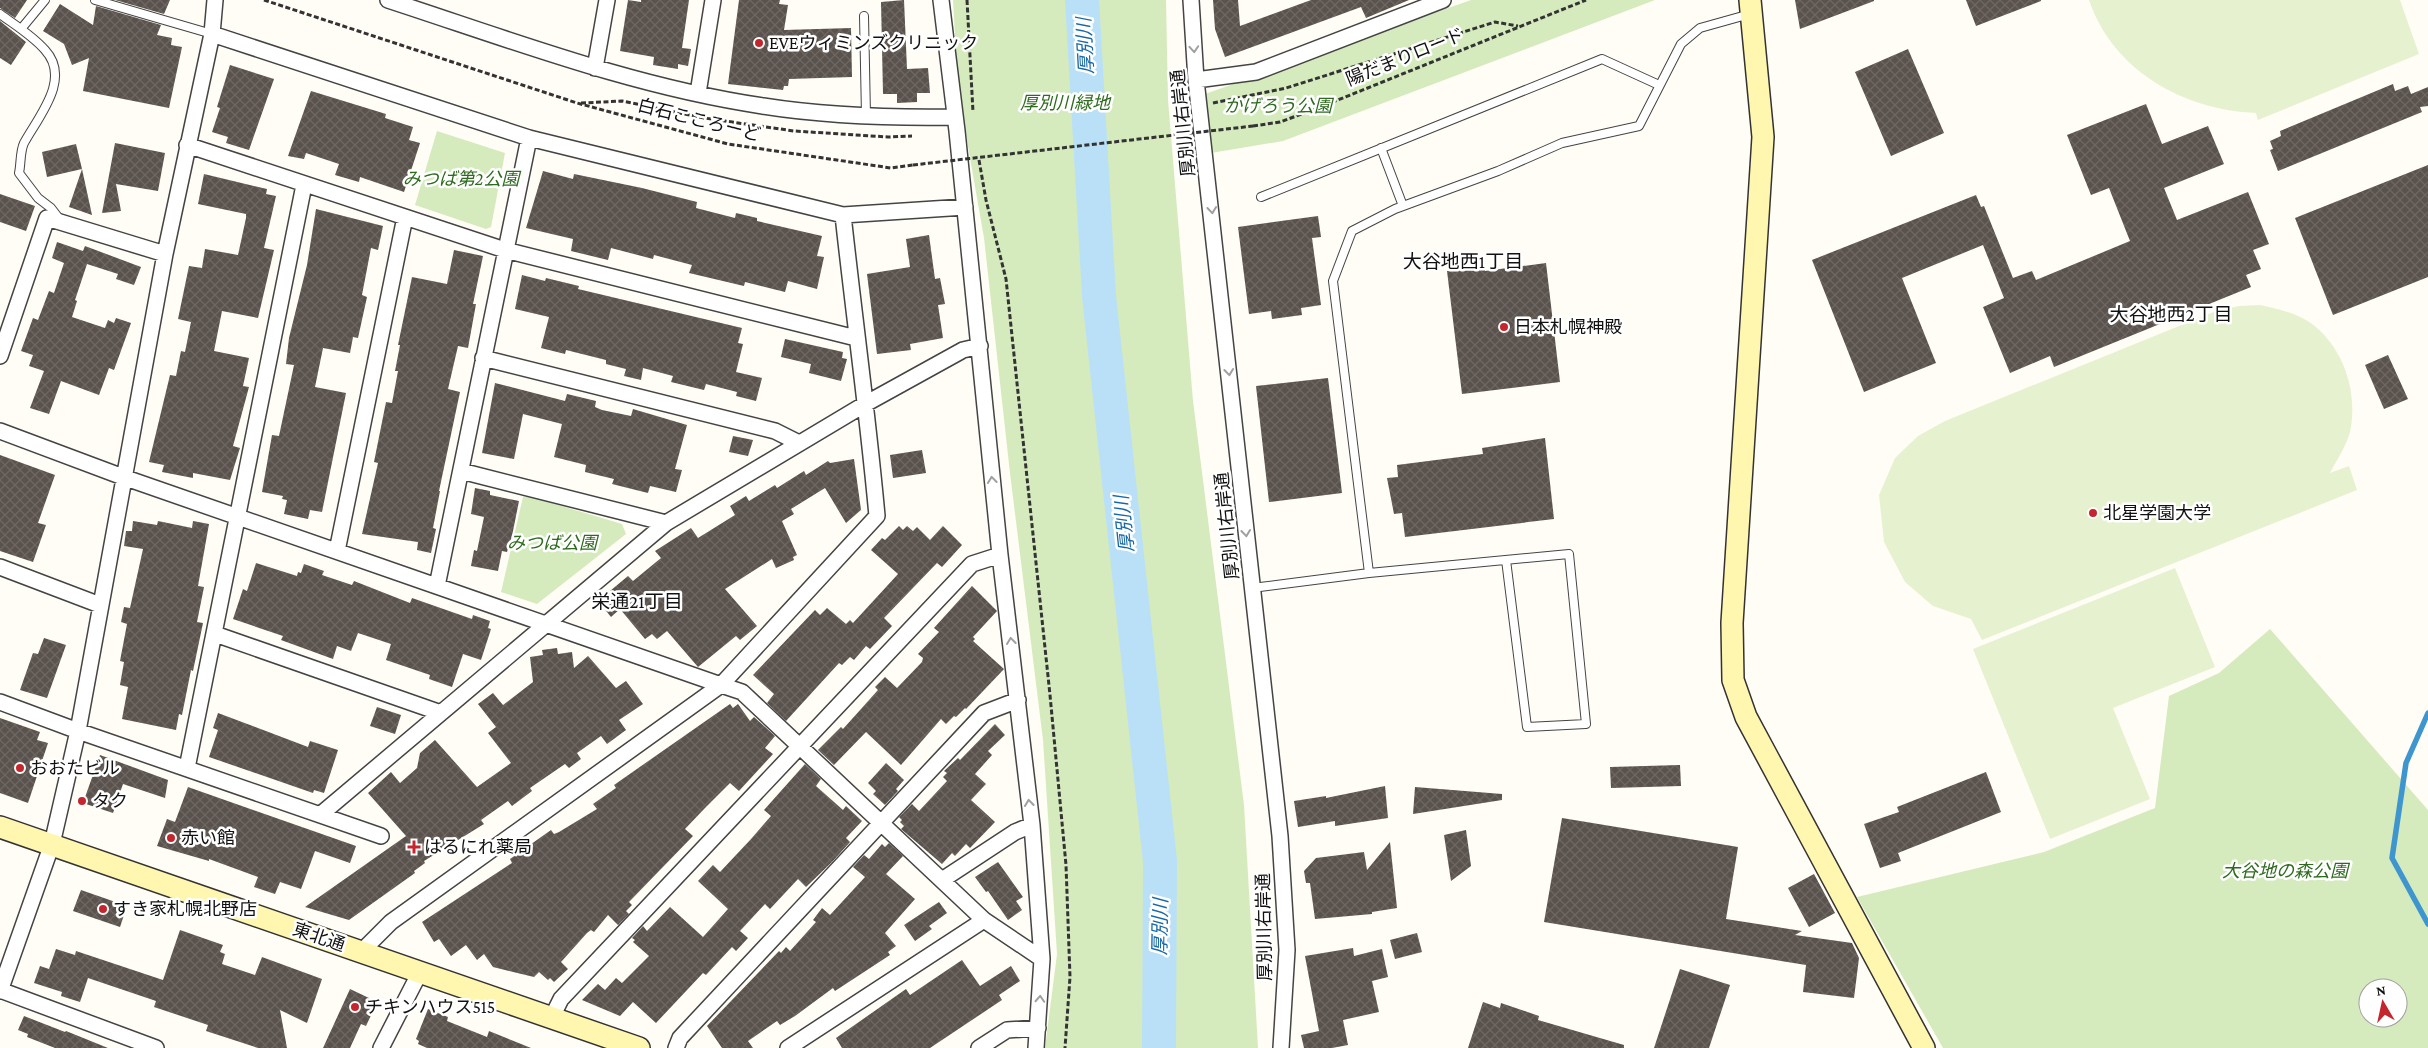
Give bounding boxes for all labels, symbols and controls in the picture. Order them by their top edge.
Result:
water label: 厚別川 [1073,15,1097,75]
street label: 陽だまりロード [1343,24,1467,90]
place label: EVEウィミンズクリニック [769,33,978,53]
marker: EVEウィミンズクリニック [753,37,765,49]
one-way arrow [1189,45,1200,53]
street label: 厚別川右岸通 [1167,68,1199,178]
park label: 厚別川緑地 [1020,93,1112,113]
street label: 白石こころーど [635,95,763,145]
park label: かげろう公園 [1224,96,1335,116]
park label: みつば第2公園 [403,169,522,189]
one-way arrow [1206,206,1217,214]
district label: 大谷地西1丁目 [1403,251,1523,272]
district label: 大谷地西2丁目 [2109,304,2233,325]
place label: 日本札幌神殿 [1514,317,1622,337]
marker: 日本札幌神殿 [1498,321,1510,333]
one-way arrow [1223,368,1234,376]
street label: 厚別川右岸通 [1211,471,1243,581]
one-way arrow [987,475,998,483]
water label: 厚別川 [1110,493,1137,553]
place label: 北星学園大学 [2103,503,2211,523]
marker: 北星学園大学 [2087,507,2099,519]
one-way arrow [1240,530,1251,538]
park label: みつば公園 [507,533,600,553]
district label: 栄通21丁目 [591,591,683,612]
one-way arrow [1006,637,1016,645]
place label: おおたビル [30,758,120,778]
marker: おおたビル [14,762,26,774]
place label: タク [92,791,128,811]
marker: タク [76,795,88,807]
one-way arrow [1024,798,1035,806]
place label: 赤い館 [181,828,235,848]
marker: 赤い館 [165,832,177,844]
place label: はるにれ薬局 [424,837,532,857]
marker: はるにれ薬局 [408,841,420,853]
park label: 大谷地の森公園 [2222,861,2351,881]
street label: 厚別川右岸通 [1253,873,1275,981]
water label: 厚別川 [1149,896,1171,956]
place label: すき家札幌北野店 [113,899,257,919]
marker: すき家札幌北野店 [97,903,109,915]
street label: 東北通 [290,919,348,955]
north arrow [2358,978,2408,1028]
text: N [2375,981,2387,999]
one-way arrow [1034,995,1045,1003]
place label: チキンハウス515 [365,997,495,1017]
marker: チキンハウス515 [349,1001,361,1013]

